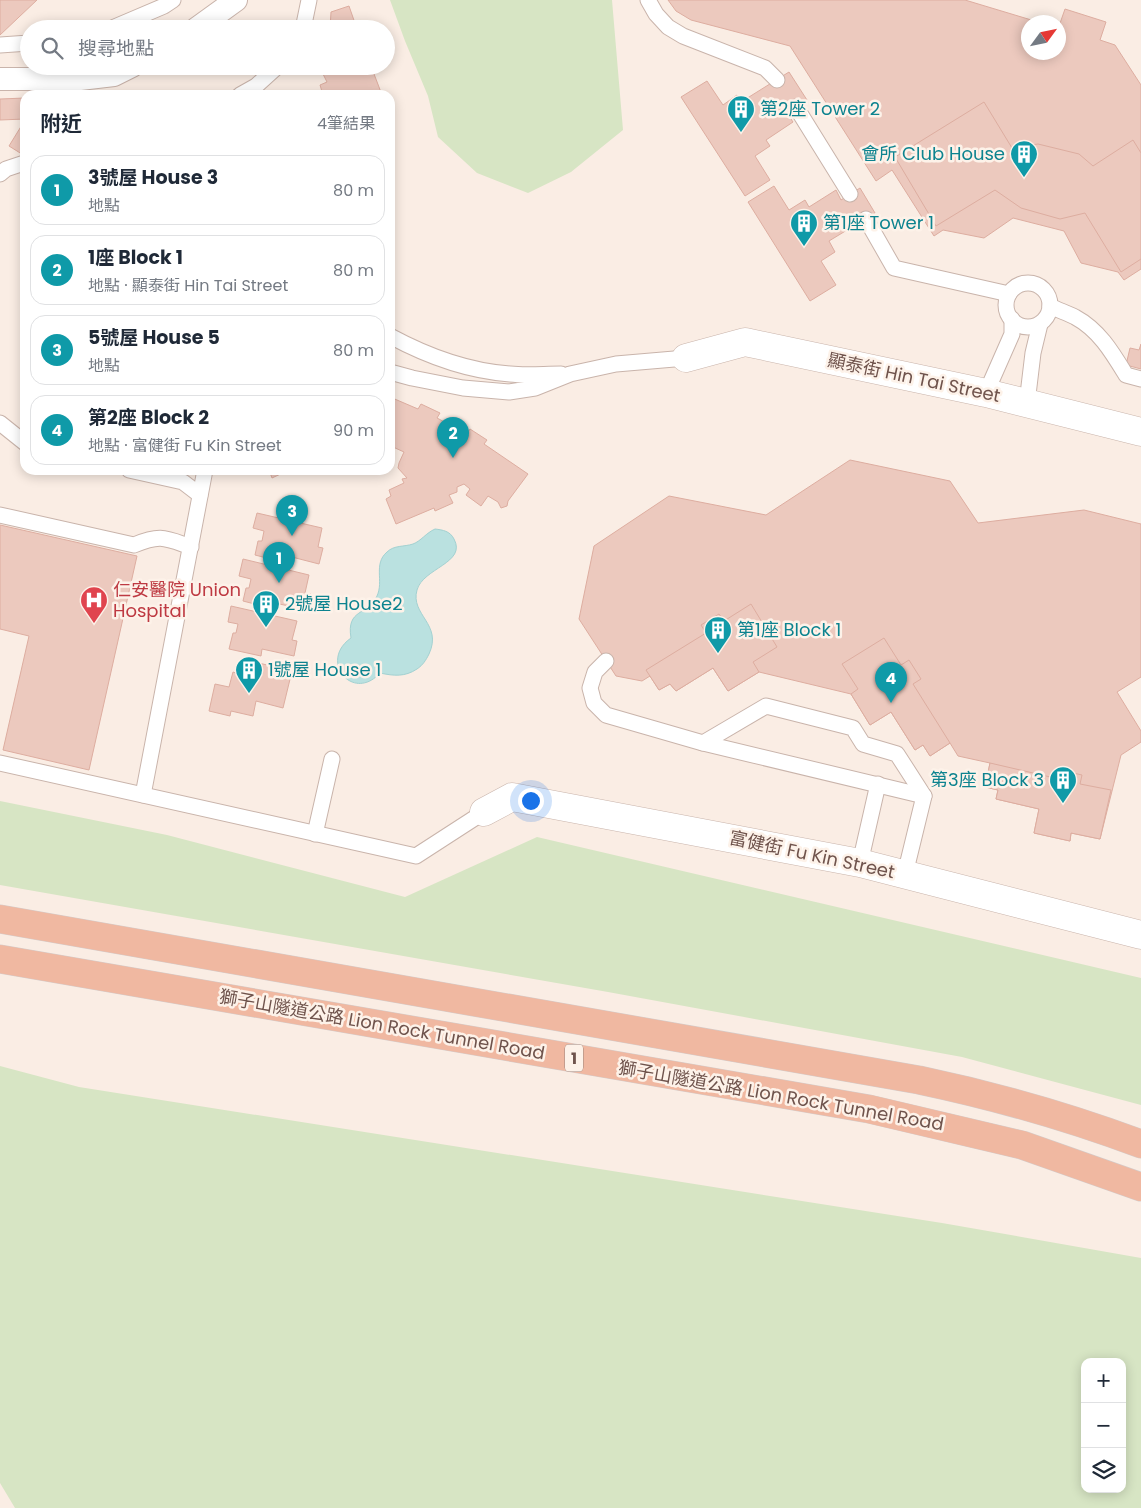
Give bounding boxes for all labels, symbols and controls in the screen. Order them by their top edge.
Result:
north arrow [1021,15,1066,60]
search box [20,20,395,75]
icon: search [38,34,66,62]
text: 搜尋地點 [78,35,154,62]
building icon: 第2座 Tower 2 [726,94,756,133]
place label: 第2座 Tower 2 [760,96,880,121]
text: 附近 [40,109,82,138]
text: 4筆結果 [317,112,375,135]
building icon: 會所 Club House [1009,139,1039,178]
place label: 會所 Club House [861,141,1005,166]
text: 3號屋 House 3 [88,164,218,191]
text: 1 [54,179,60,202]
text: 80 m [333,179,374,202]
text: 地點 [88,194,120,217]
building icon: 第1座 Tower 1 [789,208,819,247]
place label: 第1座 Tower 1 [823,210,934,235]
text: 1座 Block 1 [88,244,183,271]
text: 2 [52,259,62,282]
text: 80 m [333,259,374,282]
text: 地點 · 顯泰街 Hin Tai Street [88,274,288,297]
text: 5號屋 House 5 [88,324,220,351]
text: 3 [52,339,62,362]
text: 80 m [333,339,374,362]
street label: 顯泰街 Hin Tai Street [825,347,1003,408]
text: 地點 [88,354,120,377]
text: 第2座 Block 2 [88,404,209,431]
pin: 2 [437,417,469,458]
text: 4 [52,419,62,442]
text: 90 m [333,419,374,442]
text: 地點 · 富健街 Fu Kin Street [88,434,282,457]
pin: 3 [276,495,308,536]
pin: 1 [263,542,295,583]
place label: 仁安醫院 Union Hospital [113,577,241,623]
hospital icon: 仁安醫院 Union Hospital [79,585,109,624]
building icon: 2號屋 House2 [251,589,281,628]
place label: 2號屋 House2 [285,591,403,616]
building icon: 第1座 Block 1 [703,615,733,654]
place label: 第1座 Block 1 [737,617,841,642]
building icon: 1號屋 House 1 [234,655,264,694]
place label: 1號屋 House 1 [268,657,381,682]
pin: 4 [875,662,907,703]
building icon: 第3座 Block 3 [1048,765,1078,804]
place label: 第3座 Block 3 [930,767,1044,792]
your location [518,788,544,814]
street label: 富健街 Fu Kin Street [727,825,897,884]
street label: 獅子山隧道公路 Lion Rock Tunnel Road [218,984,547,1065]
road number: 1 [565,1044,583,1072]
street label: 獅子山隧道公路 Lion Rock Tunnel Road [617,1055,946,1136]
map controls [1081,1358,1126,1493]
button: + [1081,1358,1126,1403]
button: − [1081,1403,1126,1448]
button: layers [1081,1448,1126,1493]

